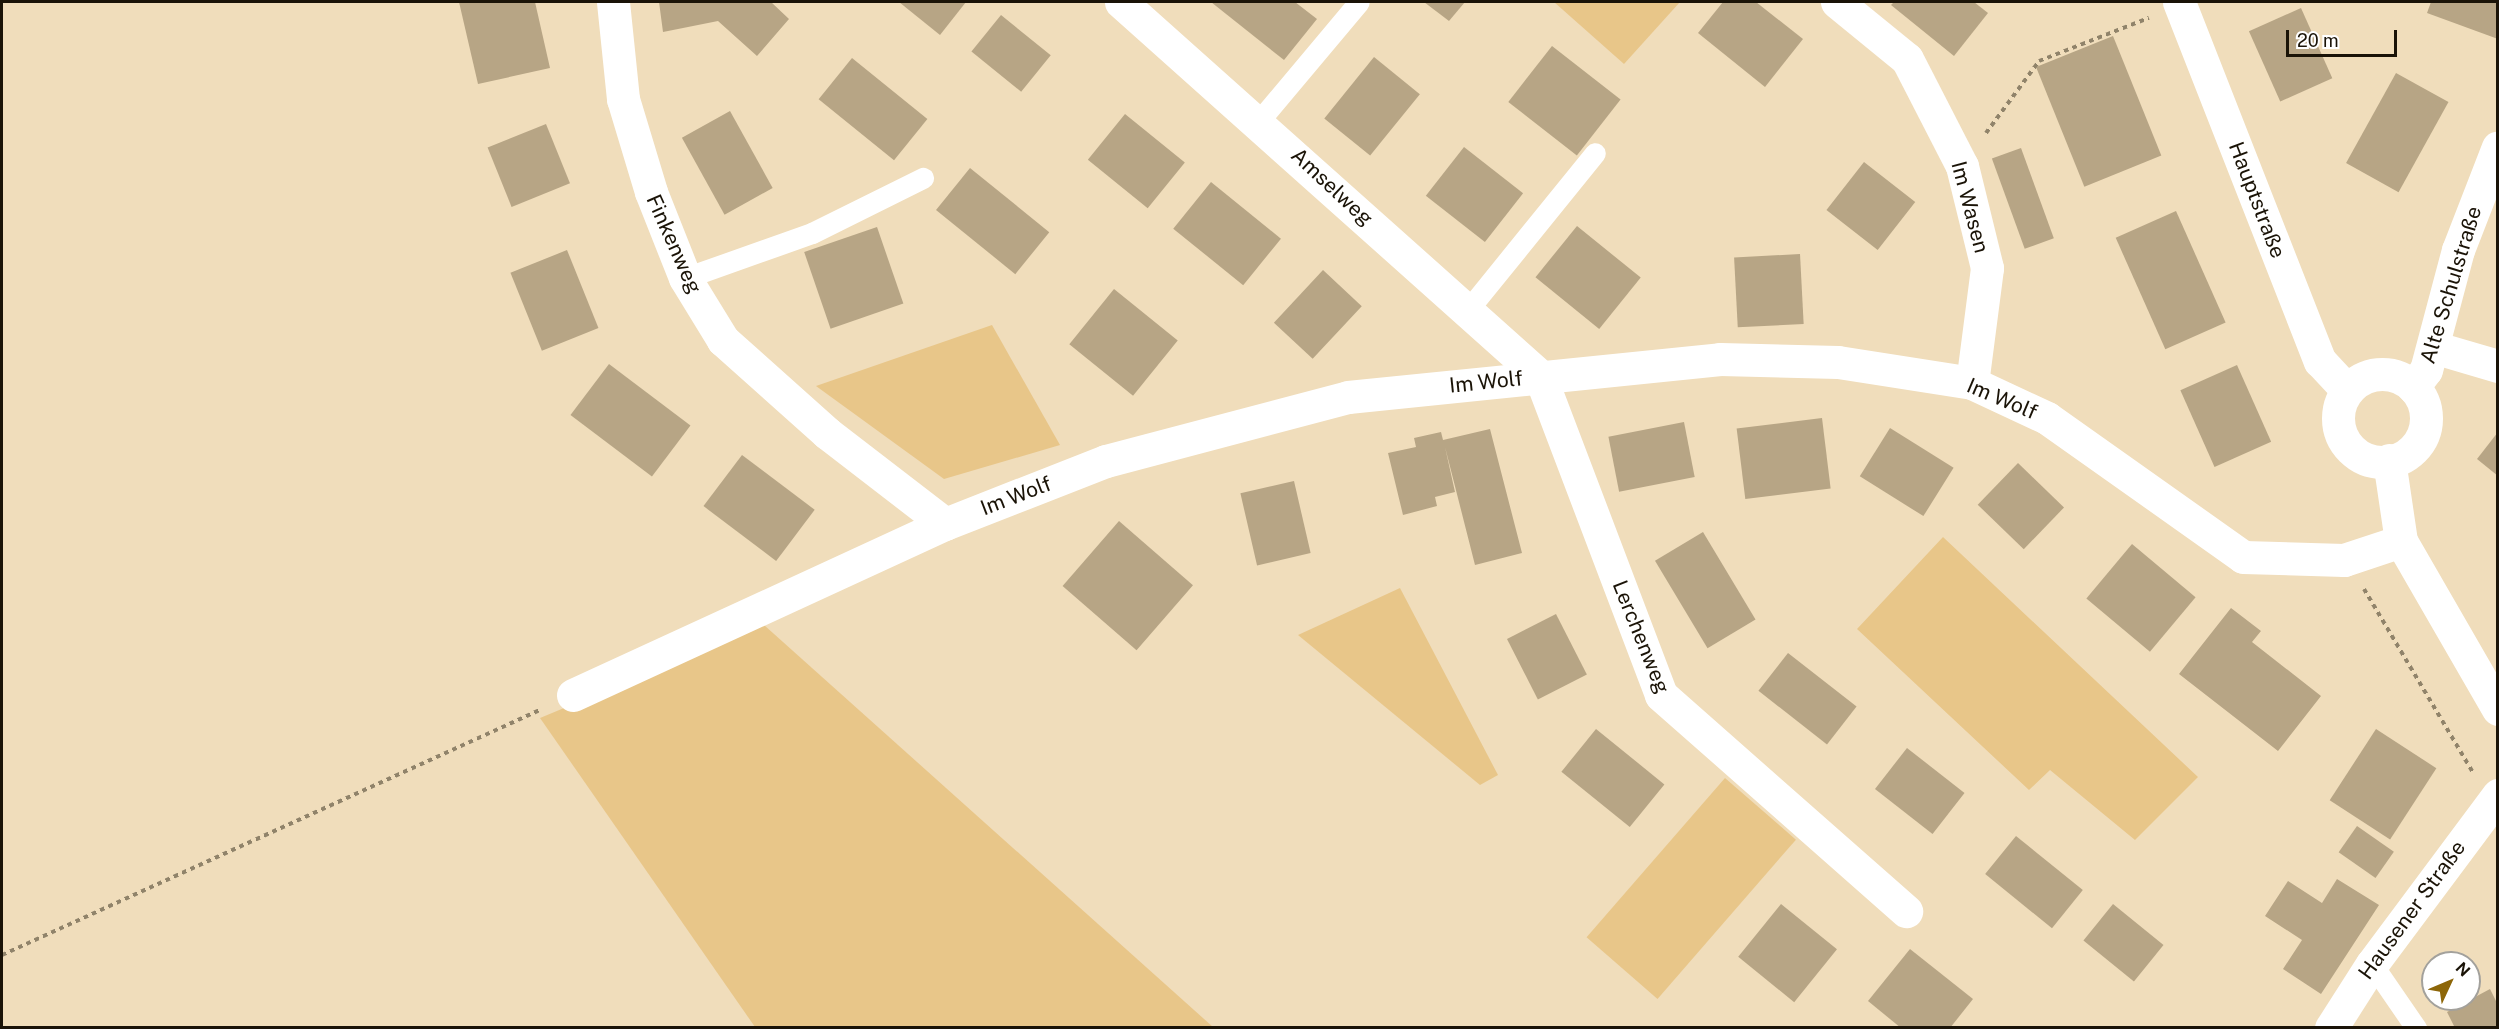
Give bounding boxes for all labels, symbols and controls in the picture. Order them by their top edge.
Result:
scale bar [2289,18,2400,56]
text: 20 m [2297,30,2339,51]
street label: Hauptstraße [2223,138,2291,262]
street label: Amselweg [1286,143,1378,231]
street label: Im Wasen [1946,158,1994,256]
street label: Finkenweg [641,190,707,298]
street label: Alte Schulstraße [2415,203,2487,367]
street label: Im Wolf [1448,366,1524,398]
street label: Im Wolf [1963,373,2041,425]
street label: Im Wolf [977,471,1055,521]
street label: Lerchenweg [1607,577,1675,697]
street label: Hausener Straße [2353,836,2471,984]
north arrow [2421,951,2481,1011]
text: N [2452,958,2474,981]

